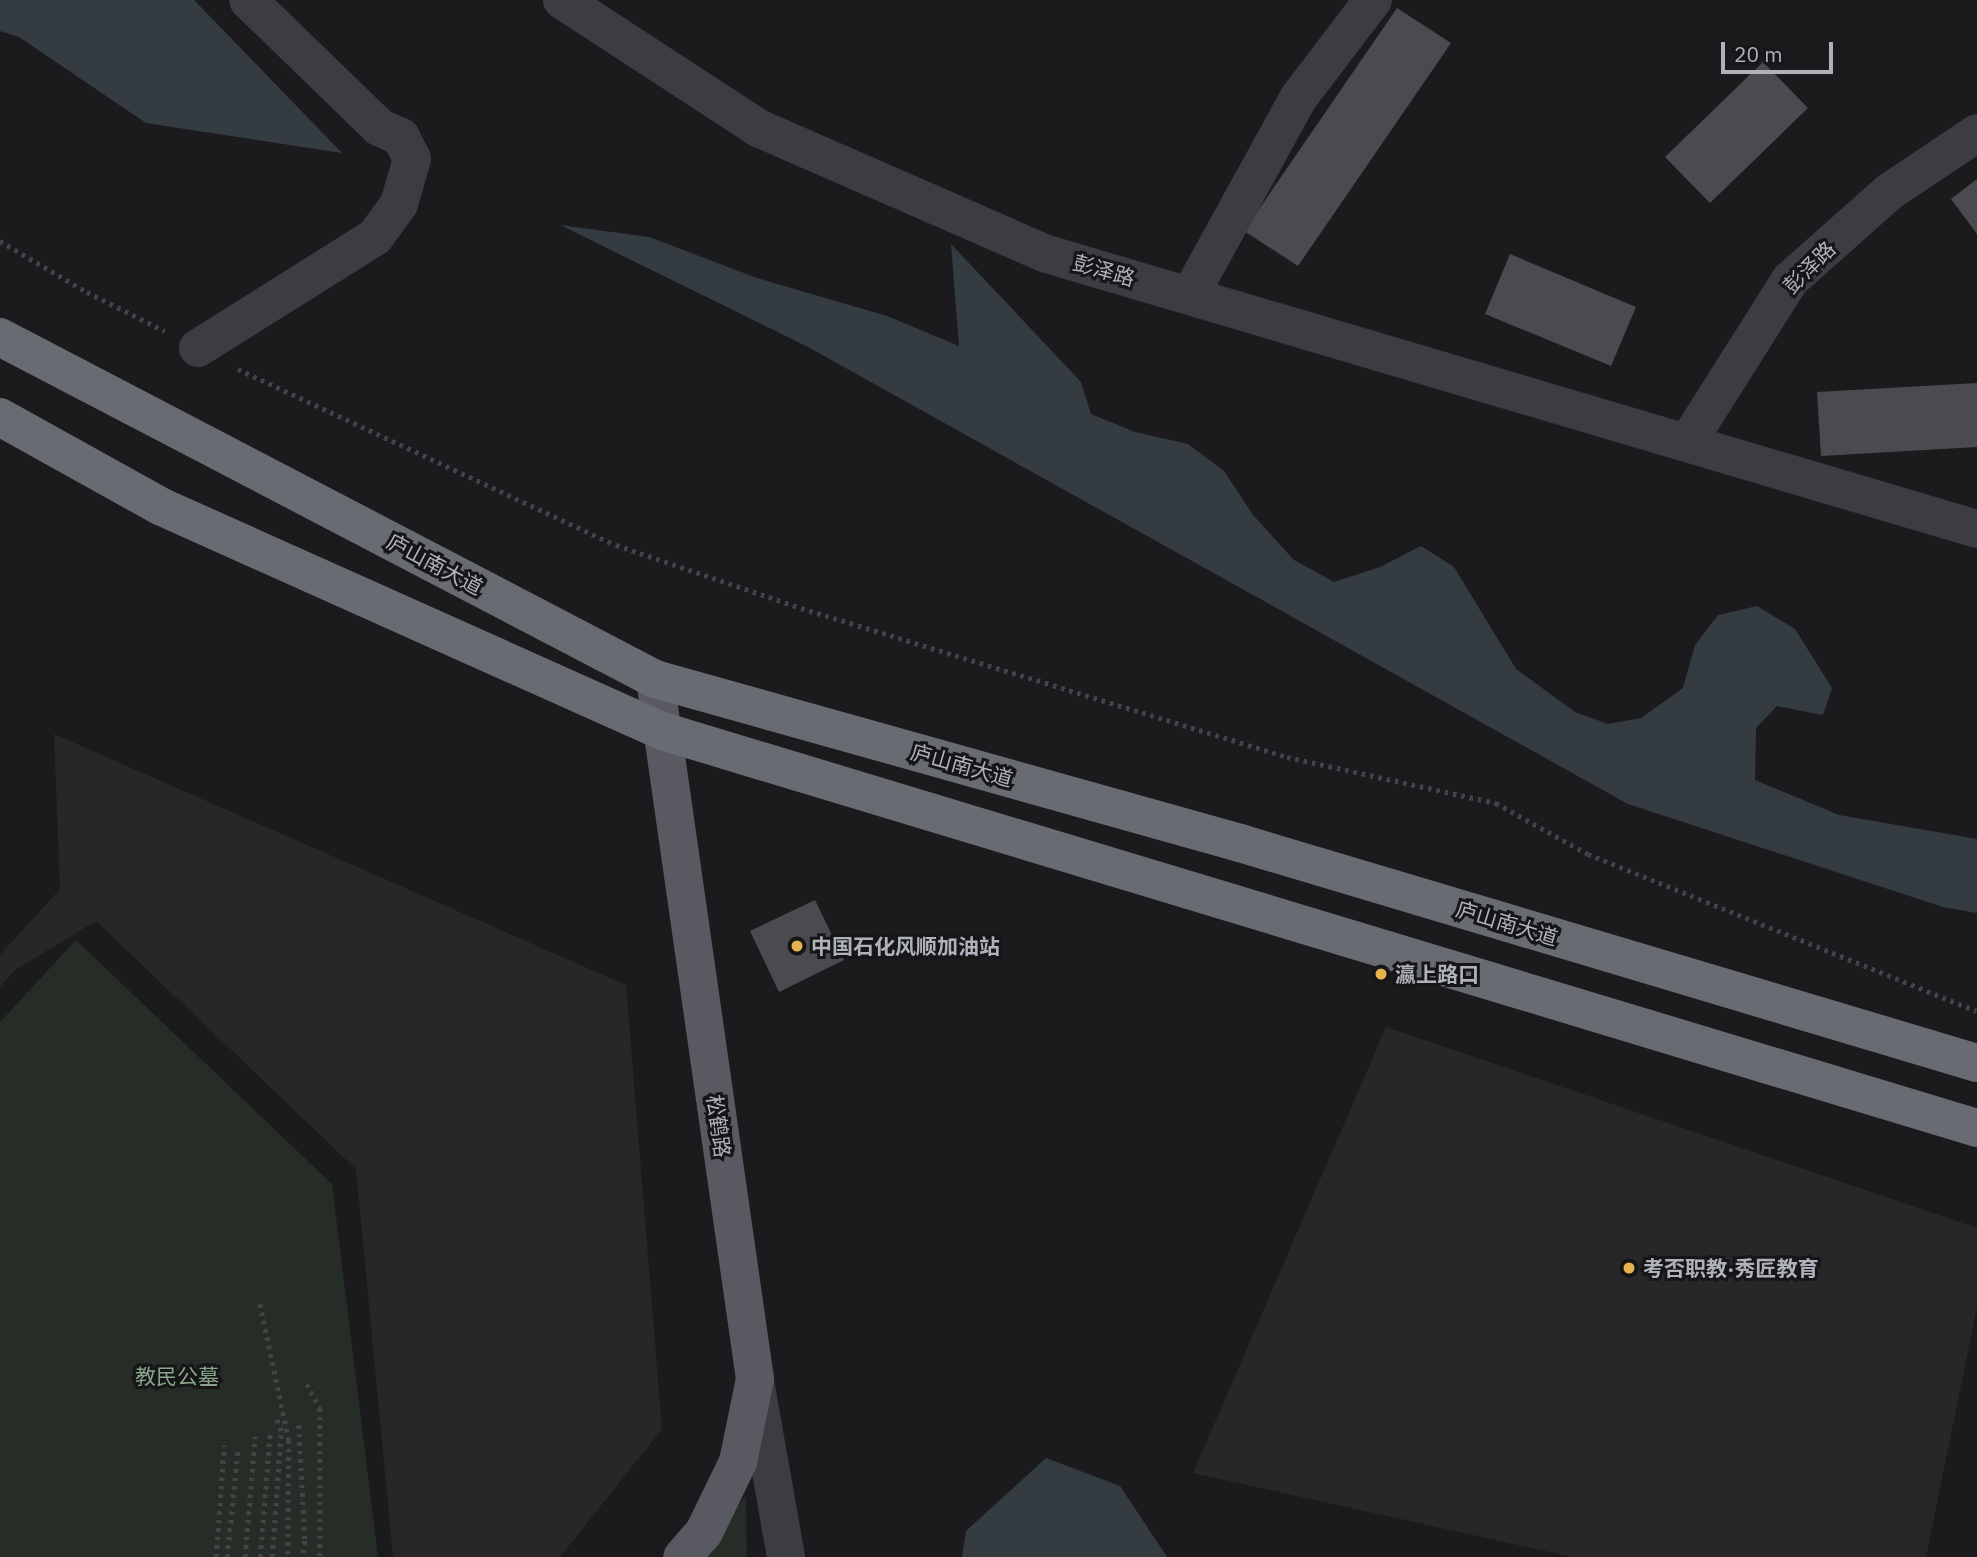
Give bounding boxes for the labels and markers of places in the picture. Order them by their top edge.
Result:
place label: 中国石化风顺加油站 [811,933,1000,959]
marker: 中国石化风顺加油站 [789,938,805,954]
place label: 瀛上路口 [1395,961,1479,987]
marker: 瀛上路口 [1373,966,1389,982]
place label: 考否职教·秀匠教育 [1643,1255,1819,1281]
marker: 考否职教·秀匠教育 [1621,1260,1637,1276]

